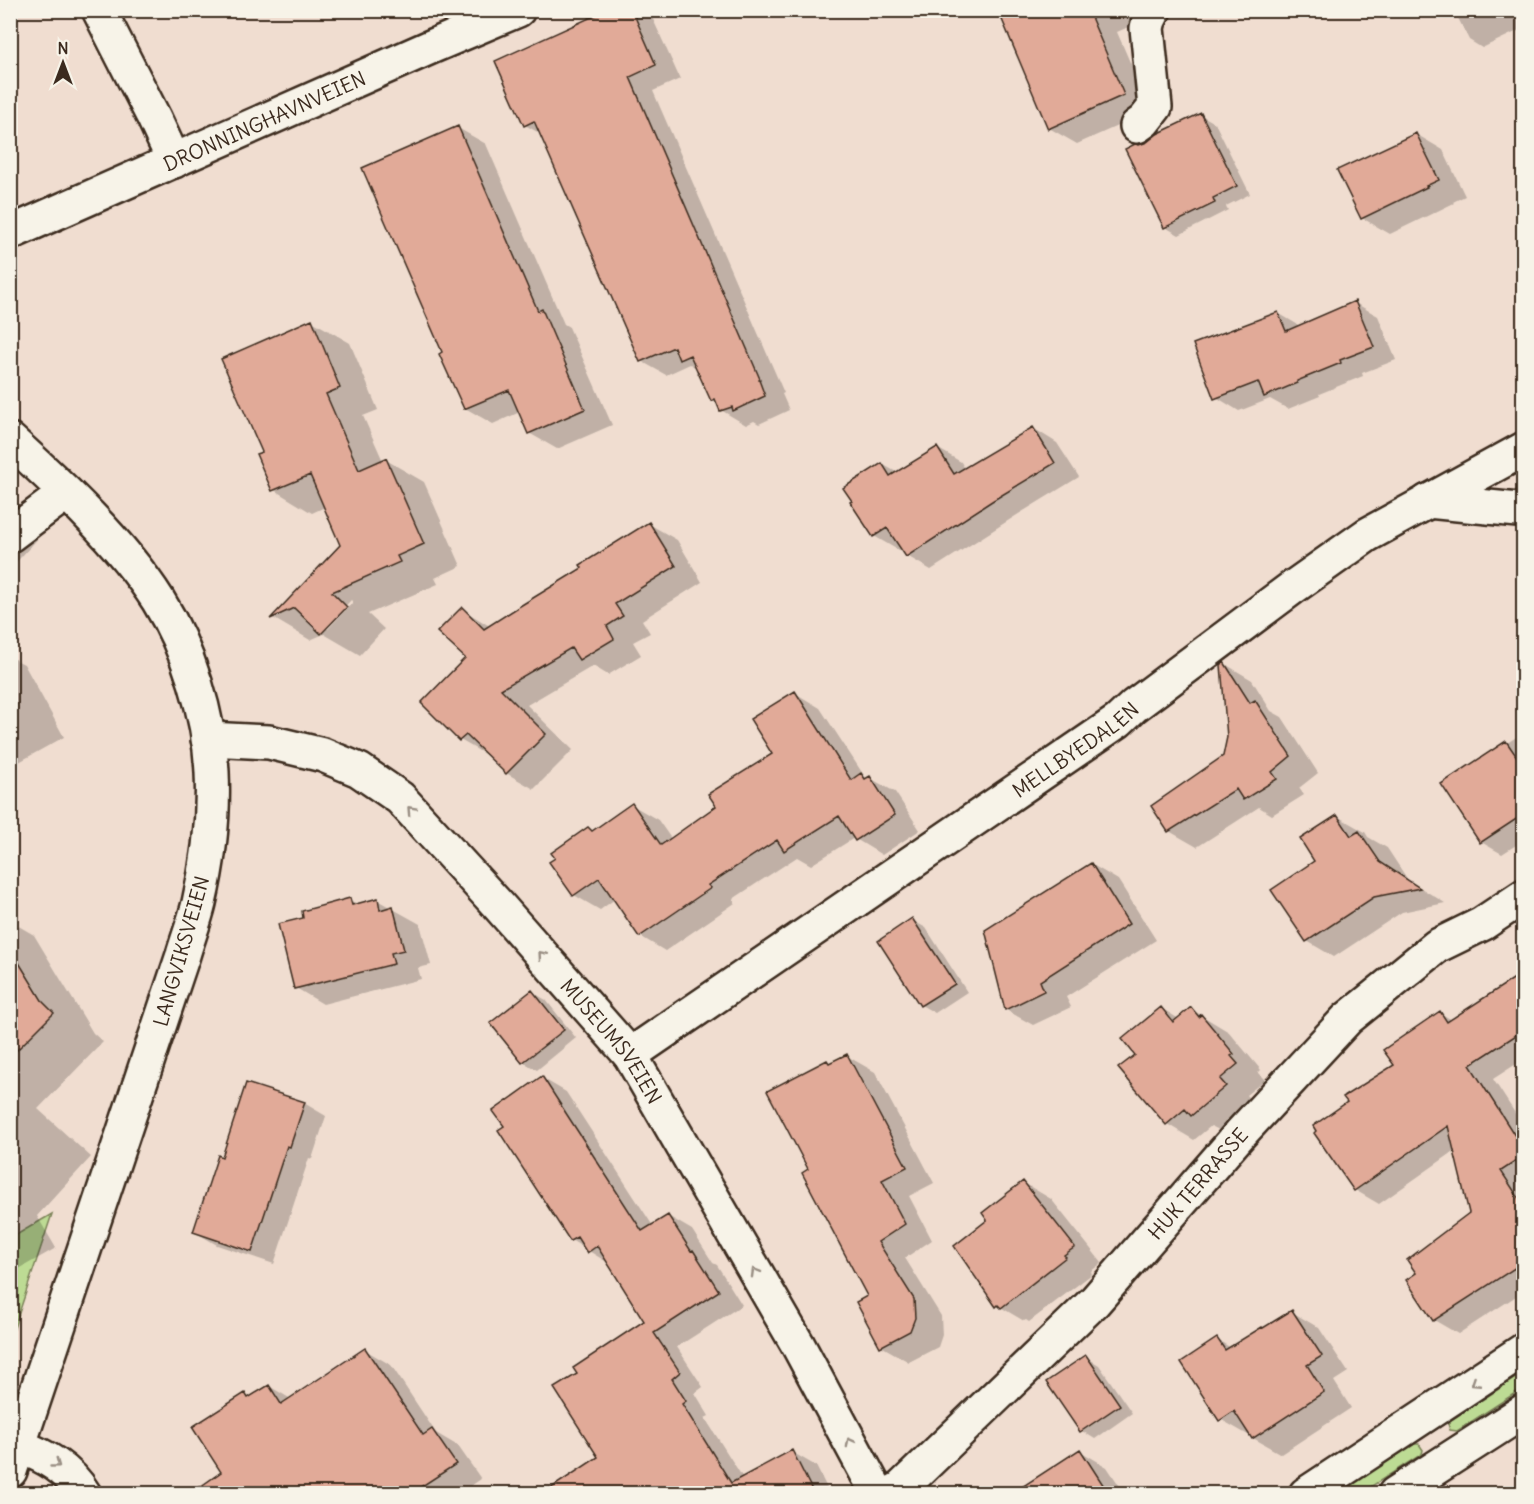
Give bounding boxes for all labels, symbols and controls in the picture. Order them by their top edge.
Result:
north arrow [33,33,93,93]
text: N [57,38,69,58]
street label: DRONNINGHAVNVEIEN [159,65,369,176]
street label: MELLBYEDALEN [1007,696,1143,802]
one-way arrow [407,806,418,817]
street label: LANGVIKSVEIEN [148,873,214,1029]
one-way arrow [538,951,549,962]
street label: MUSEUMSVEIEN [556,973,668,1108]
street label: HUK TERRASSE [1142,1122,1253,1244]
one-way arrow [751,1268,763,1278]
one-way arrow [1470,1375,1481,1386]
one-way arrow [846,1438,857,1448]
one-way arrow [49,1457,60,1468]

